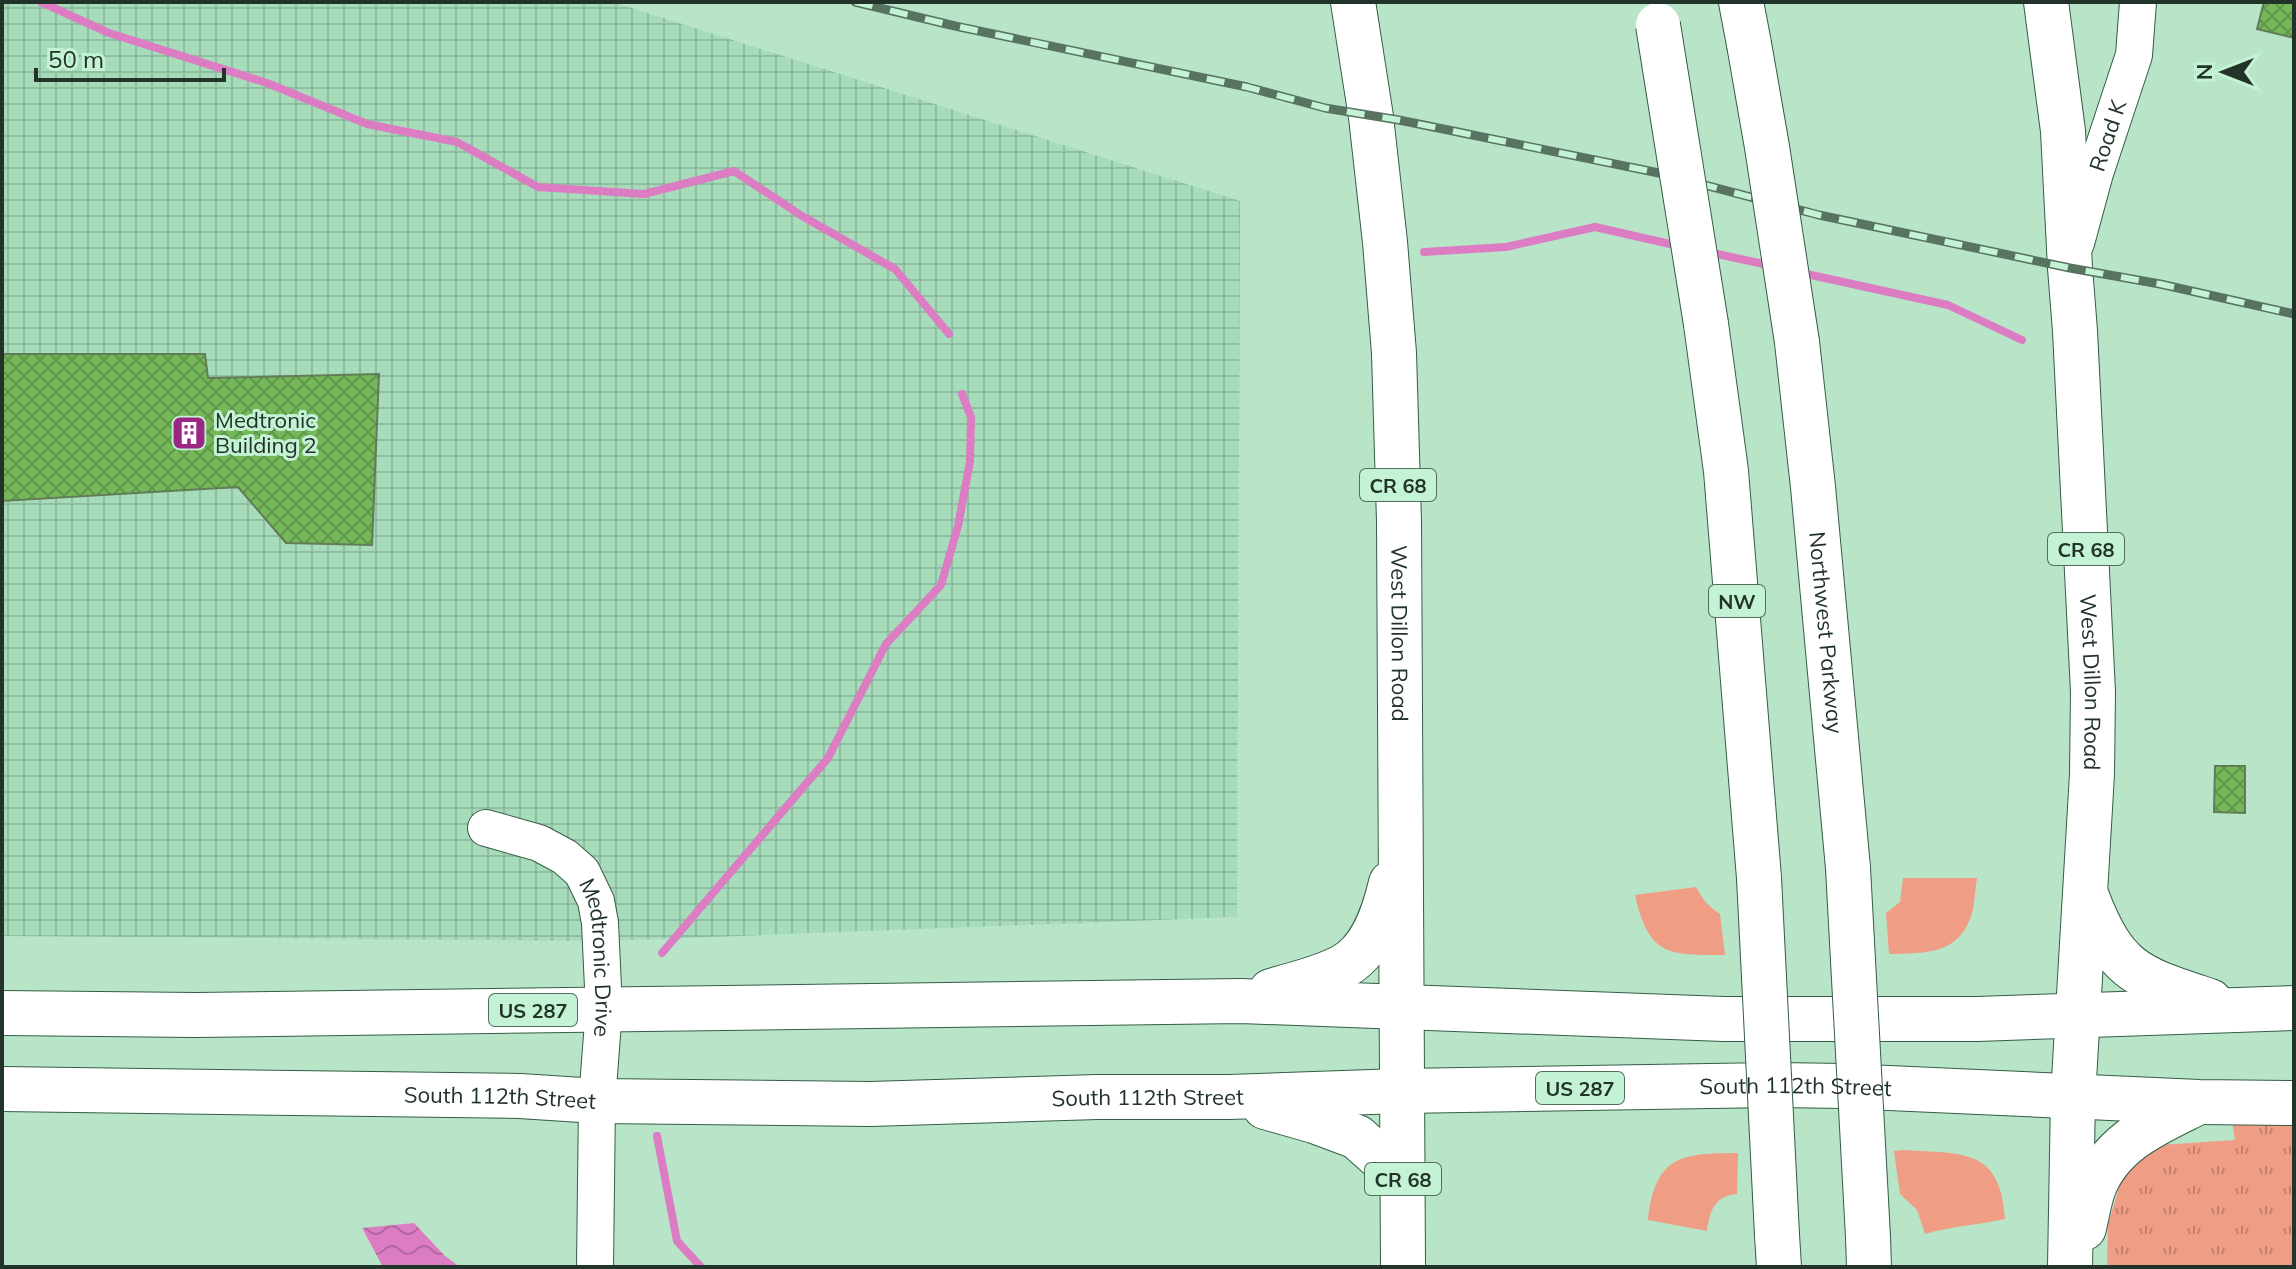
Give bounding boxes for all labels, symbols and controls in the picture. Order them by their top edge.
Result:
scale bar [36,32,224,82]
north arrow [2184,32,2264,112]
text: 50 m [48,44,104,74]
text: N [2190,64,2218,80]
street label: Road K [2083,95,2133,175]
place label: Medtronic Building 2 [215,406,317,459]
building icon: Medtronic Building 2 [170,414,208,452]
road number: CR 68 [1360,469,1436,501]
street label: Northwest Parkway [1803,530,1850,735]
road number: CR 68 [2048,533,2124,565]
street label: West Dillon Road [1385,545,1414,722]
road number: NW [1709,585,1765,617]
street label: West Dillon Road [2074,593,2107,771]
street label: Medtronic Drive [573,874,618,1038]
road number: US 287 [489,994,577,1026]
street label: South 112th Street [1699,1071,1892,1102]
road number: US 287 [1536,1072,1624,1104]
street label: South 112th Street [404,1080,597,1115]
street label: South 112th Street [1051,1082,1245,1112]
road number: CR 68 [1365,1163,1441,1195]

